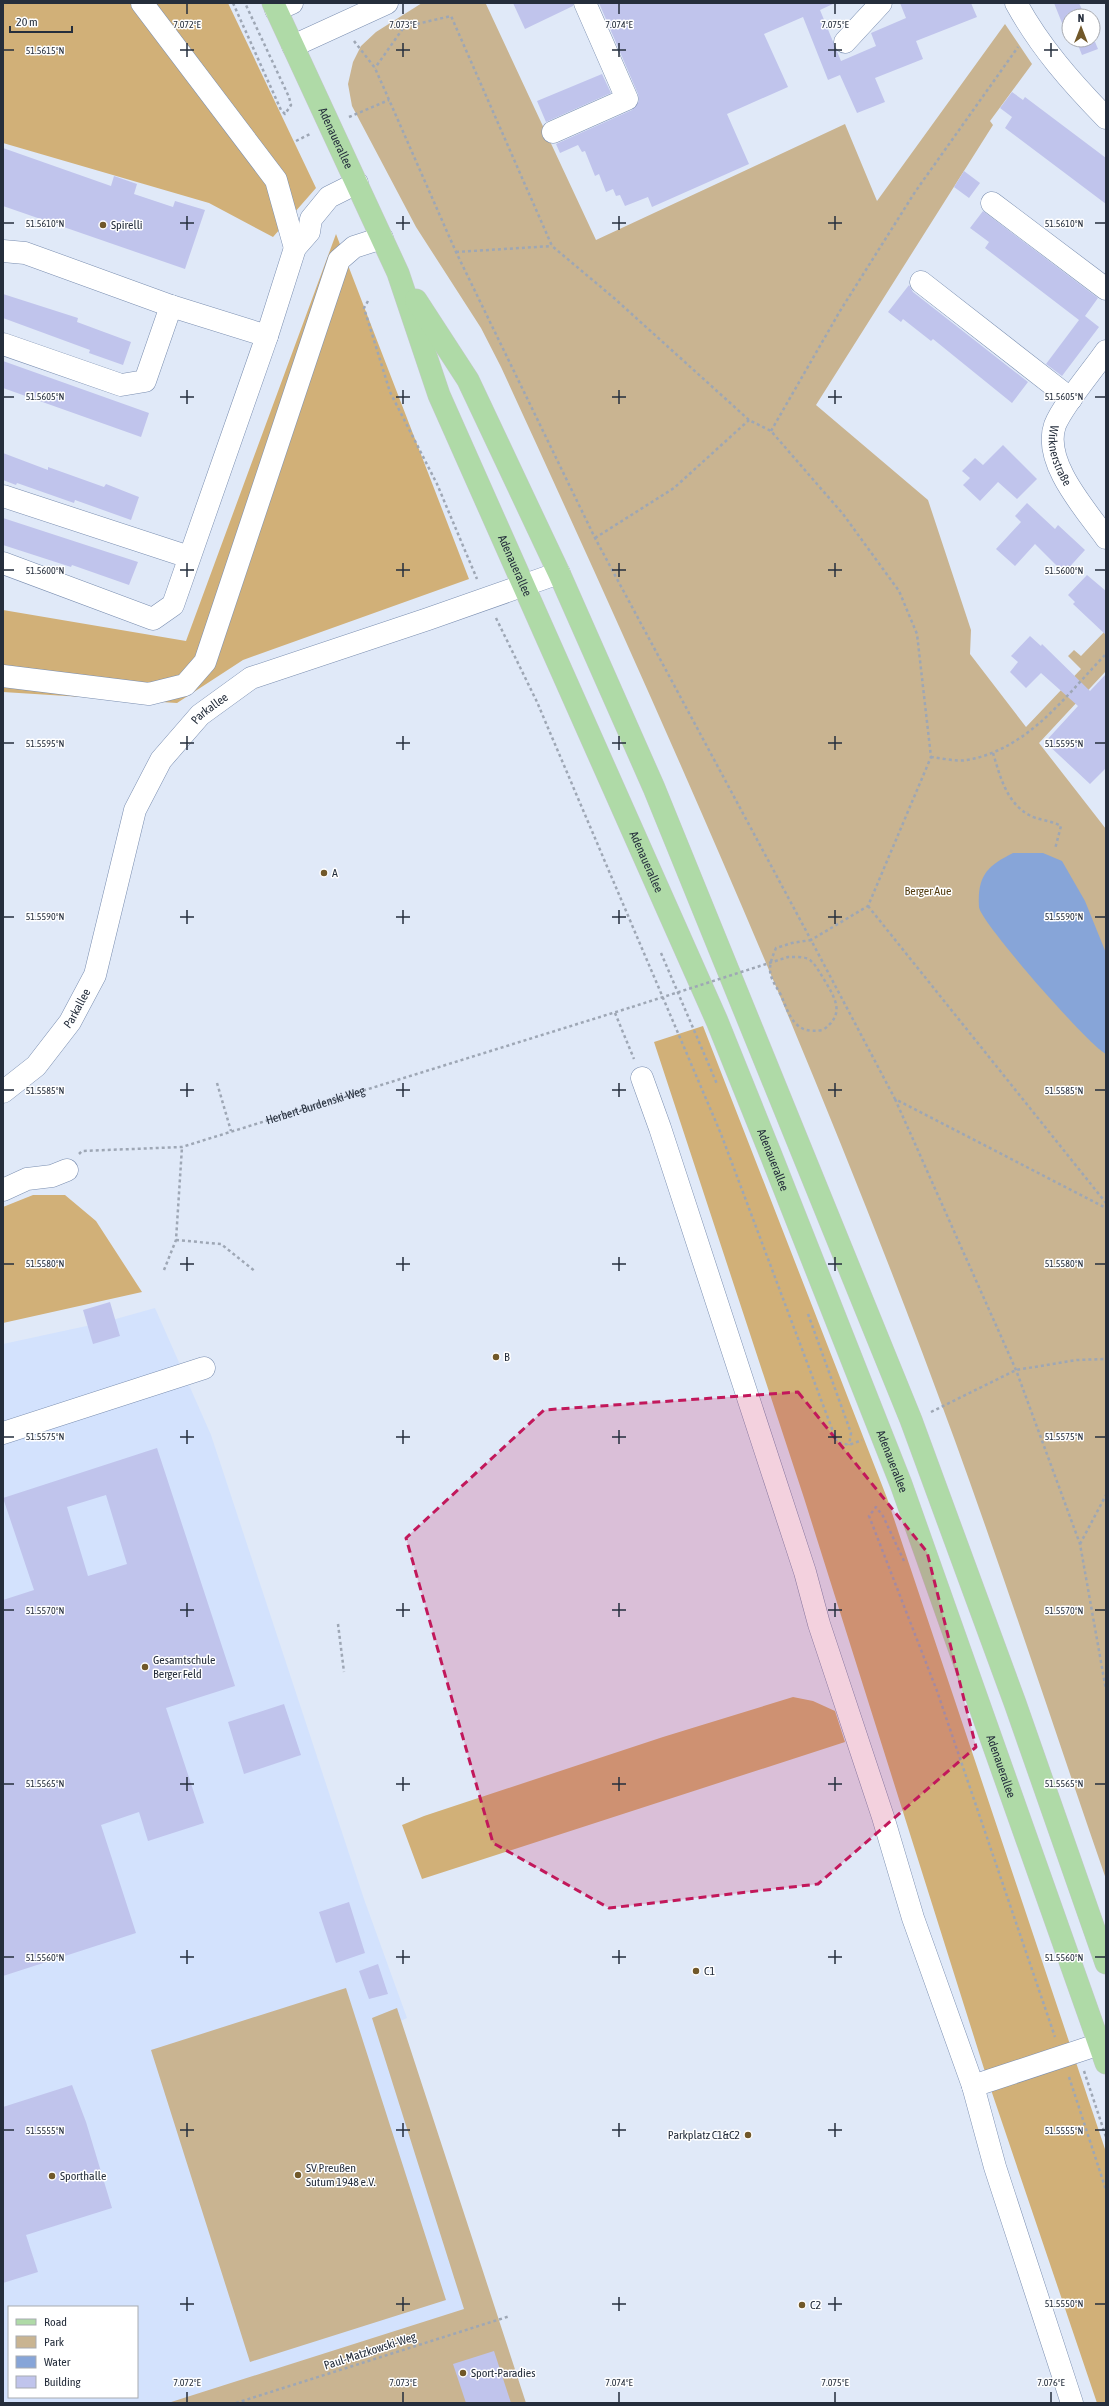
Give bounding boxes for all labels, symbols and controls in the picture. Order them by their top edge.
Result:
scale bar [10,8,72,34]
north arrow [1061,8,1101,48]
text: N [1078,12,1084,24]
text: 20 m [16,15,38,29]
text: 7.072°E [173,19,202,30]
text: 7.073°E [389,19,418,30]
text: 7.074°E [605,19,634,30]
text: 7.075°E [821,19,850,30]
text: 51.5615°N [26,45,64,56]
street label: Adenauerallee [315,105,356,171]
text: 51.5610°N [26,218,64,229]
place label: Spirelli [111,218,143,232]
text: 51.5610°N [1045,218,1083,229]
marker: Spirelli [98,220,108,230]
text: 51.5605°N [26,391,64,402]
text: 51.5605°N [1045,391,1083,402]
street label: Wirknerstraße [1046,424,1074,488]
street label: Adenauerallee [495,533,535,599]
text: 51.5600°N [26,565,64,576]
text: 51.5600°N [1045,565,1083,576]
street label: Parkallee [188,690,231,727]
text: 51.5595°N [26,738,64,749]
text: 51.5595°N [1045,738,1083,749]
street label: Adenauerallee [627,829,666,895]
place label: A [332,866,338,880]
marker: A [319,868,329,878]
park label: Berger Aue [905,884,952,898]
text: 51.5590°N [26,911,64,922]
text: 51.5590°N [1045,911,1083,922]
street label: Parkallee [61,986,93,1031]
street label: Herbert-Burdenski-Weg [264,1083,367,1127]
text: 51.5585°N [26,1085,64,1096]
text: 51.5585°N [1045,1085,1083,1096]
street label: Adenauerallee [754,1127,792,1193]
text: 51.5580°N [26,1258,64,1269]
text: 51.5580°N [1045,1258,1083,1269]
place label: B [504,1350,510,1364]
marker: B [491,1352,501,1362]
street label: Adenauerallee [873,1428,910,1494]
text: 51.5575°N [26,1431,64,1442]
text: 51.5575°N [1045,1431,1083,1442]
text: 51.5570°N [26,1605,64,1616]
text: 51.5570°N [1045,1605,1083,1616]
place label: Gesamtschule Berger Feld [153,1653,216,1681]
marker: Gesamtschule Berger Feld [140,1662,150,1672]
street label: Adenauerallee [983,1733,1019,1800]
text: 51.5565°N [26,1778,64,1789]
text: 51.5565°N [1045,1778,1083,1789]
text: 51.5560°N [26,1952,64,1963]
text: 51.5560°N [1045,1952,1083,1963]
place label: C1 [704,1964,715,1978]
marker: C1 [691,1966,701,1976]
text: 51.5555°N [26,2125,64,2136]
text: 51.5555°N [1045,2125,1083,2136]
place label: Parkplatz C1&C2 [668,2128,740,2142]
marker: Parkplatz C1&C2 [743,2130,753,2140]
place label: SV Preußen Sutum 1948 e.V. [306,2161,376,2189]
place label: Sporthalle [60,2169,106,2183]
marker: SV Preußen Sutum 1948 e.V. [293,2170,303,2180]
marker: Sporthalle [47,2171,57,2181]
place label: C2 [810,2298,821,2312]
text: 51.5550°N [1045,2298,1083,2309]
marker: C2 [797,2300,807,2310]
legend [8,2306,138,2398]
text: Road [44,2315,67,2329]
street label: Paul-Matzkowski-Weg [322,2329,419,2373]
text: Park [44,2335,65,2349]
text: Water [44,2355,71,2369]
place label: Sport-Paradies [471,2366,535,2380]
marker: Sport-Paradies [458,2368,468,2378]
text: Building [44,2375,82,2389]
text: 7.072°E [173,2377,202,2388]
text: 7.073°E [389,2377,418,2388]
text: 7.074°E [605,2377,634,2388]
text: 7.075°E [821,2377,850,2388]
text: 7.076°E [1037,2377,1066,2388]

